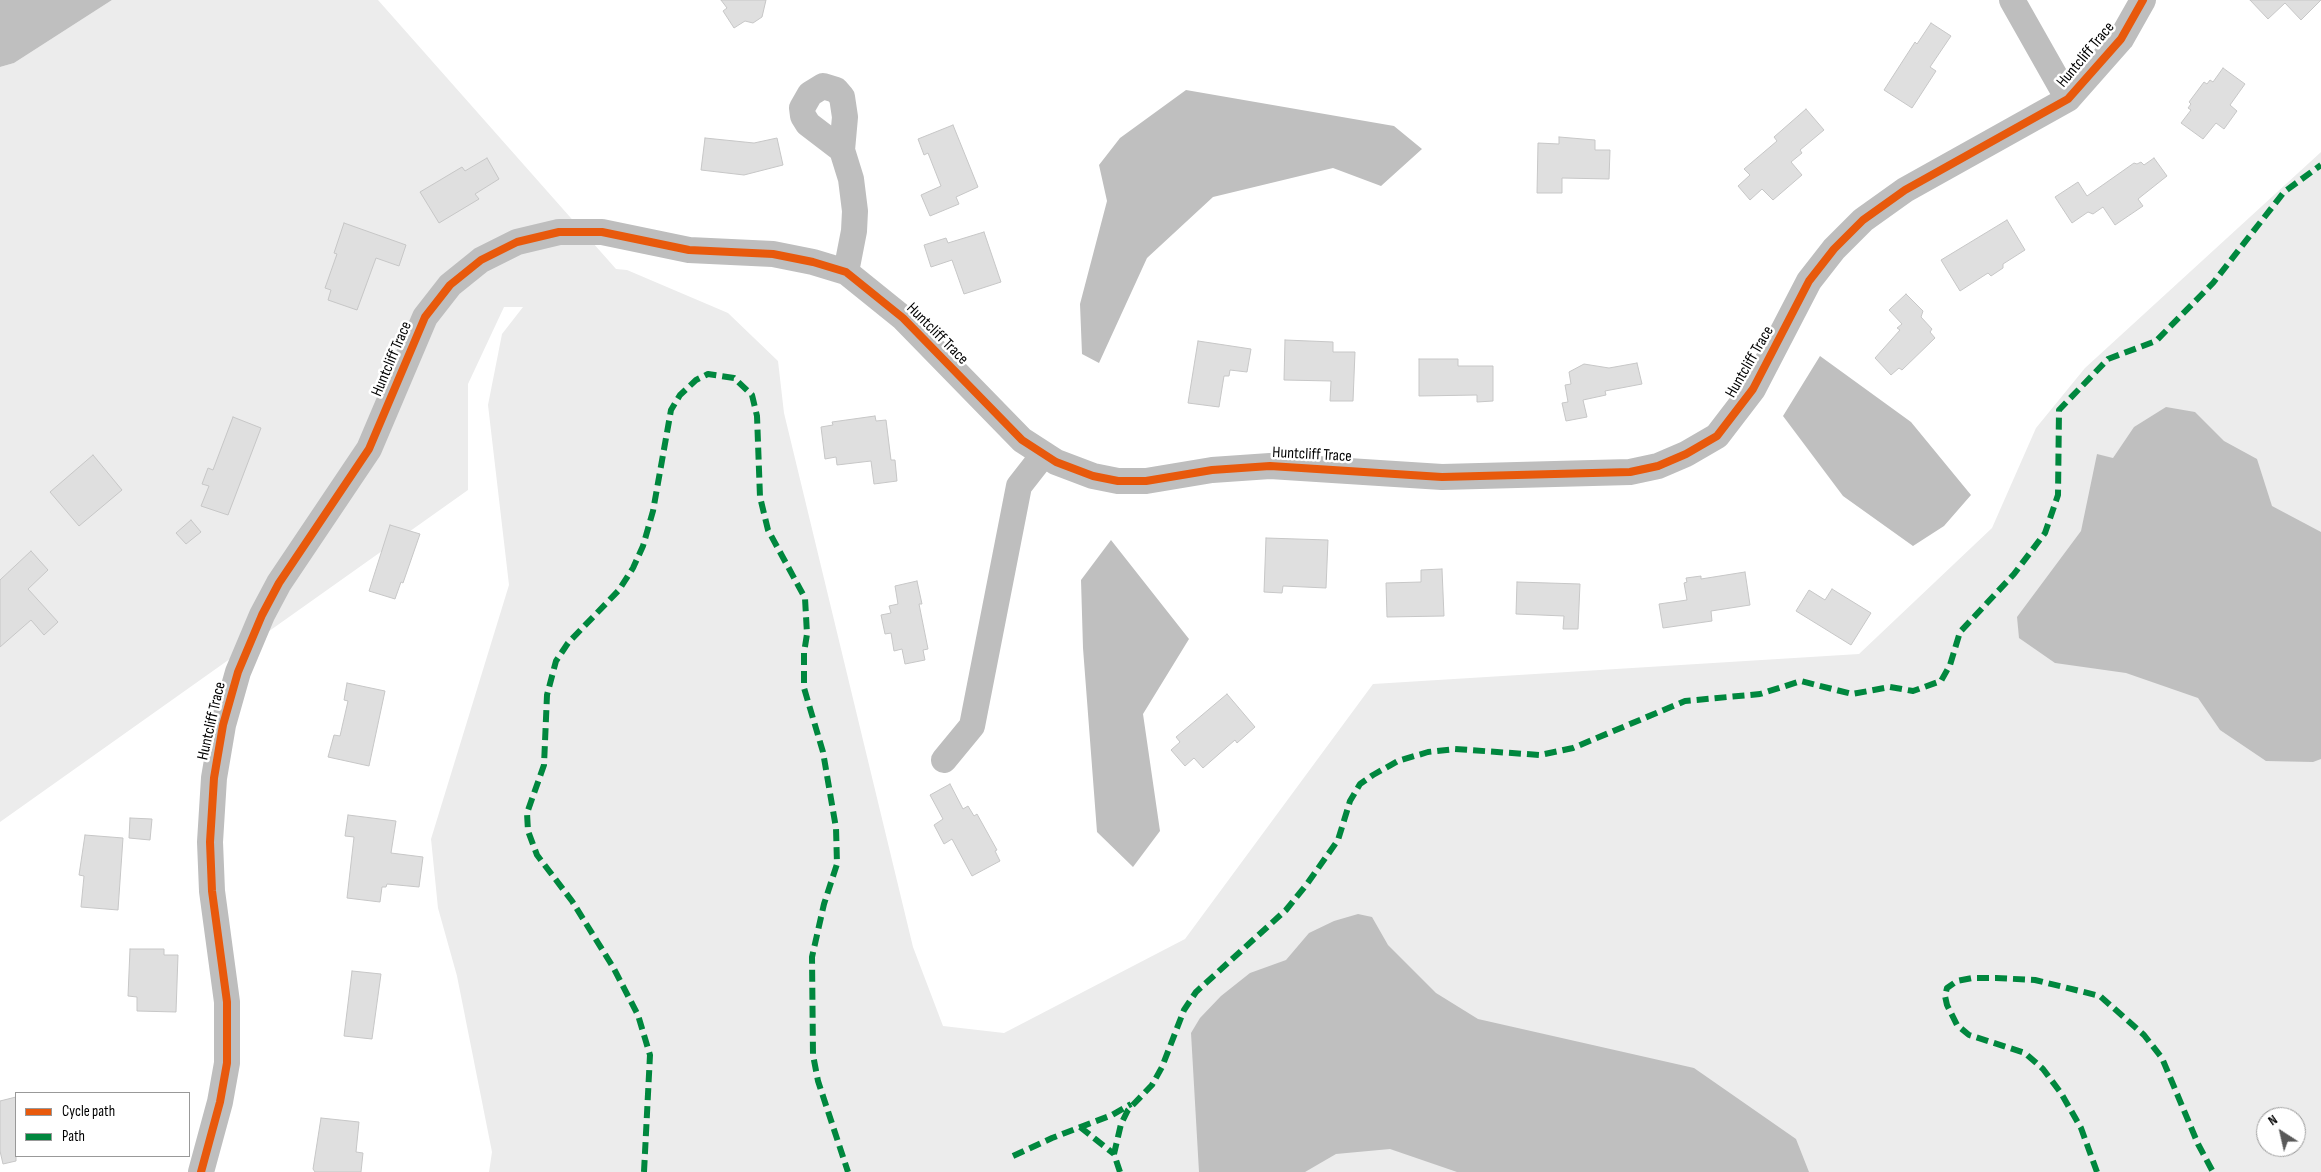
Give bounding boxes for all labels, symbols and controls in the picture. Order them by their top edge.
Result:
street label: Huntcliff Trace [2053,18,2119,92]
street label: Huntcliff Trace [902,299,972,369]
street label: Huntcliff Trace [368,319,416,399]
street label: Huntcliff Trace [1722,323,1778,401]
street label: Huntcliff Trace [1272,443,1352,467]
street label: Huntcliff Trace [194,680,230,762]
legend [15,1092,190,1157]
text: Cycle path [62,1102,115,1121]
north arrow [2256,1107,2306,1157]
text: N [2265,1111,2281,1129]
text: Path [62,1127,85,1146]

